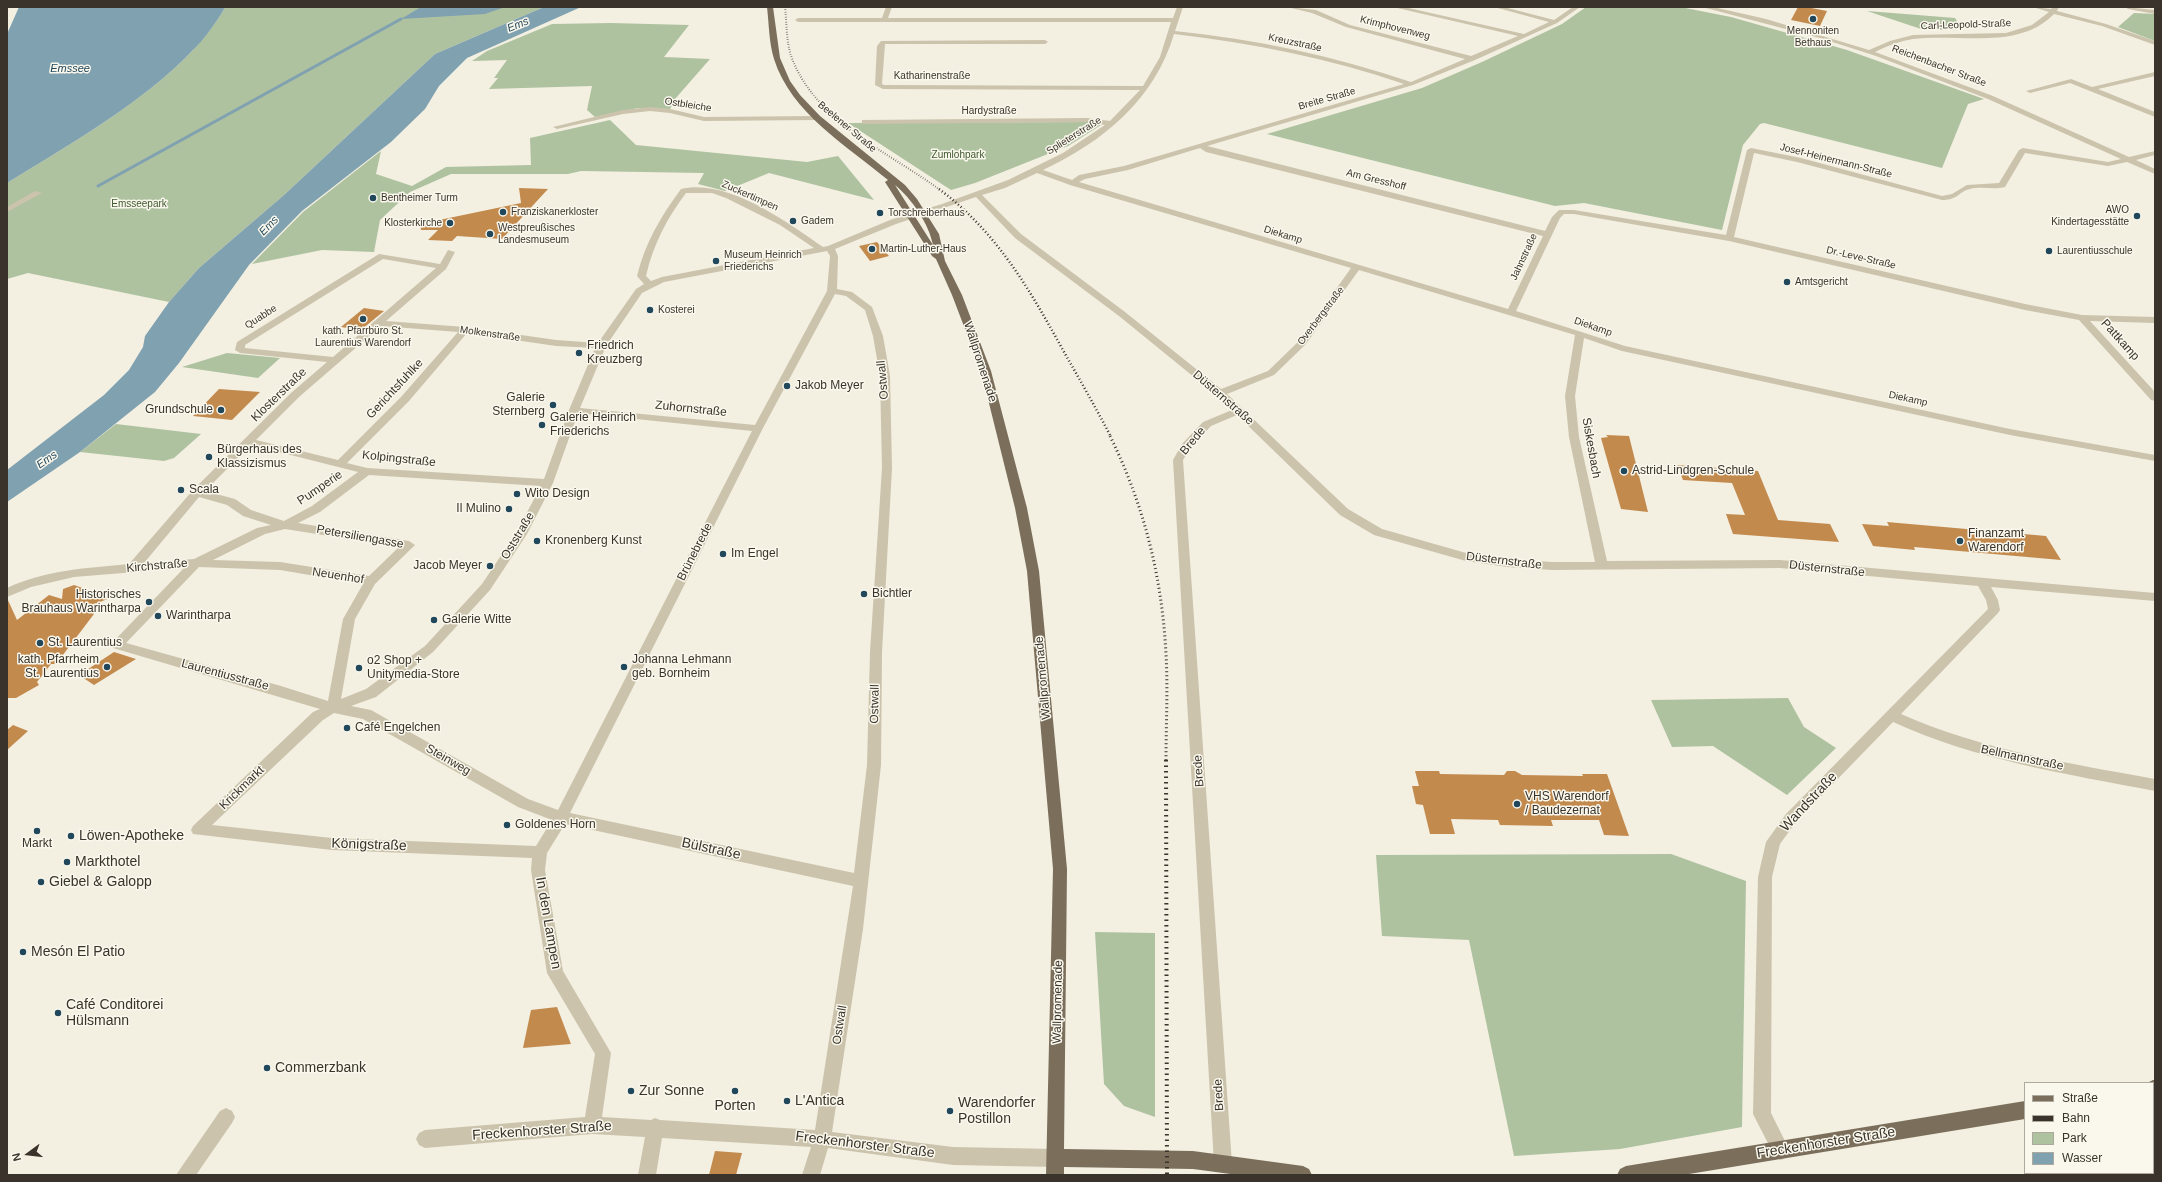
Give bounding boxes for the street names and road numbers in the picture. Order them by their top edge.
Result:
street label: Krimphovenweg [1359,14,1431,42]
street label: Carl-Leopold-Straße [1921,17,2011,33]
street label: Kreuzstraße [1267,31,1323,55]
street label: Reichenbacher Straße [1890,42,1988,90]
street label: Katharinenstraße [894,70,970,82]
street label: Breite Straße [1297,85,1357,113]
street label: Ostbleiche [664,95,712,115]
street label: Beelener Straße [815,99,879,155]
street label: Hardystraße [961,105,1017,117]
street label: Splieterstraße [1044,114,1104,158]
street label: Josef-Heinermann-Straße [1779,141,1893,181]
street label: Am Gresshoff [1345,167,1407,193]
street label: Zuckertimpen [720,178,780,214]
street label: Diekamp [1262,223,1304,247]
street label: Jahnstraße [1508,232,1540,282]
street label: Dr.-Leve-Straße [1825,244,1897,272]
street label: Overbergstraße [1295,284,1347,348]
street label: Quabbe [243,302,279,332]
street label: Diekamp [1572,315,1614,339]
street label: Pattkamp [2098,316,2142,364]
street label: Wallpromenade [960,320,1000,404]
street label: Molkenstraße [459,324,521,344]
street label: Gerichtsfuhlke [364,356,426,422]
street label: Ostwall [874,360,892,400]
street label: Klosterstraße [248,365,310,425]
street label: Düsternstraße [1190,368,1256,428]
street label: Diekamp [1887,389,1929,409]
street label: Zuhornstraße [654,398,728,420]
street label: Siskesbach [1579,417,1603,479]
street label: Brede [1177,424,1209,458]
street label: Kolpingstraße [361,448,437,470]
street label: Pumperie [295,468,345,508]
street label: Oststraße [498,510,538,562]
street label: Brünebrede [674,521,716,583]
street label: Petersiliengasse [315,522,405,552]
street label: Düsternstraße [1465,549,1543,573]
street label: Kirchstraße [126,556,188,576]
street label: Düsternstraße [1788,558,1866,580]
street label: Neuenhof [311,565,365,587]
street label: Wallpromenade [1032,636,1054,720]
street label: Laurentiusstraße [180,656,270,694]
street label: Ostwall [867,684,883,724]
street label: Steinweg [423,741,473,779]
street label: Bellmannstraße [1979,742,2065,774]
street label: Brede [1191,755,1207,787]
street label: Krickmarkt [217,763,267,813]
street label: Wandstraße [1777,769,1841,835]
street label: Königstraße [331,835,407,855]
street label: Bülstraße [680,835,742,863]
street label: In den Lampen [532,876,564,970]
street label: Wallpromenade [1050,960,1066,1044]
street label: Ostwall [830,1004,850,1046]
street label: Brede [1211,1079,1227,1111]
street label: Freckenhorster Straße [472,1118,612,1144]
street label: Freckenhorster Straße [1756,1124,1896,1162]
street label: Freckenhorster Straße [794,1128,936,1162]

